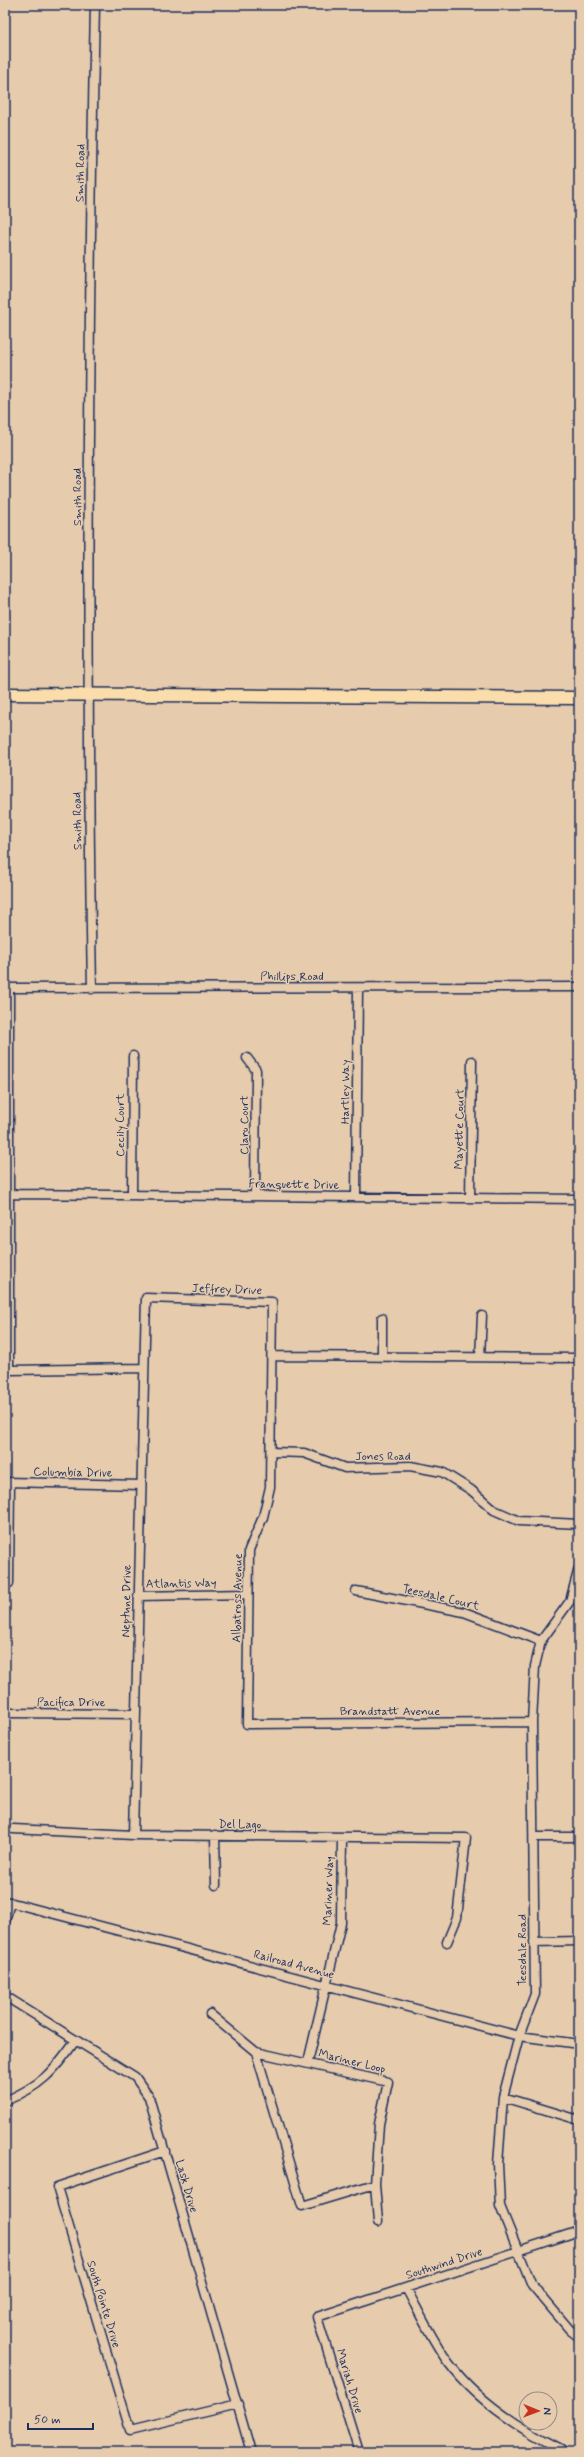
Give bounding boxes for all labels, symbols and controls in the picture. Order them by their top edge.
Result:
street label: Smith Road [72,144,90,202]
street label: Smith Road [70,468,86,526]
street label: Smith Road [69,792,87,850]
street label: Phillips Road [260,969,324,985]
street label: Hartley Way [338,1059,354,1124]
street label: Mayette Court [451,1088,469,1170]
street label: Cecily Court [113,1093,129,1157]
street label: Claro Court [237,1095,253,1155]
street label: Franquette Drive [249,1176,340,1194]
street label: Jeffrey Drive [192,1281,262,1299]
street label: Jones Road [355,1449,411,1465]
street label: Columbia Drive [33,1464,113,1482]
street label: Albatross Avenue [229,1553,247,1643]
street label: Neptune Drive [118,1564,136,1638]
street label: Atlantis Way [145,1575,217,1593]
street label: Teesdale Court [401,1581,481,1615]
street label: Pacifica Drive [37,1695,106,1711]
street label: Brandstatt Avenue [340,1704,440,1720]
street label: Del Lago [219,1817,262,1833]
street label: Mariner Way [320,1856,338,1926]
street label: Teesdale Road [515,1914,531,1986]
street label: Railroad Avenue [252,1947,336,1983]
street label: Mariner Loop [317,2046,387,2078]
street label: Lask Drive [171,2158,201,2215]
street label: Southwind Drive [404,2244,485,2284]
street label: South Pointe Drive [82,2259,124,2350]
street label: Mariah Drive [332,2347,366,2416]
north arrow [518,2391,558,2431]
scale bar [28,2405,93,2431]
text: N [540,2407,554,2415]
text: 50 m [34,2412,61,2428]

